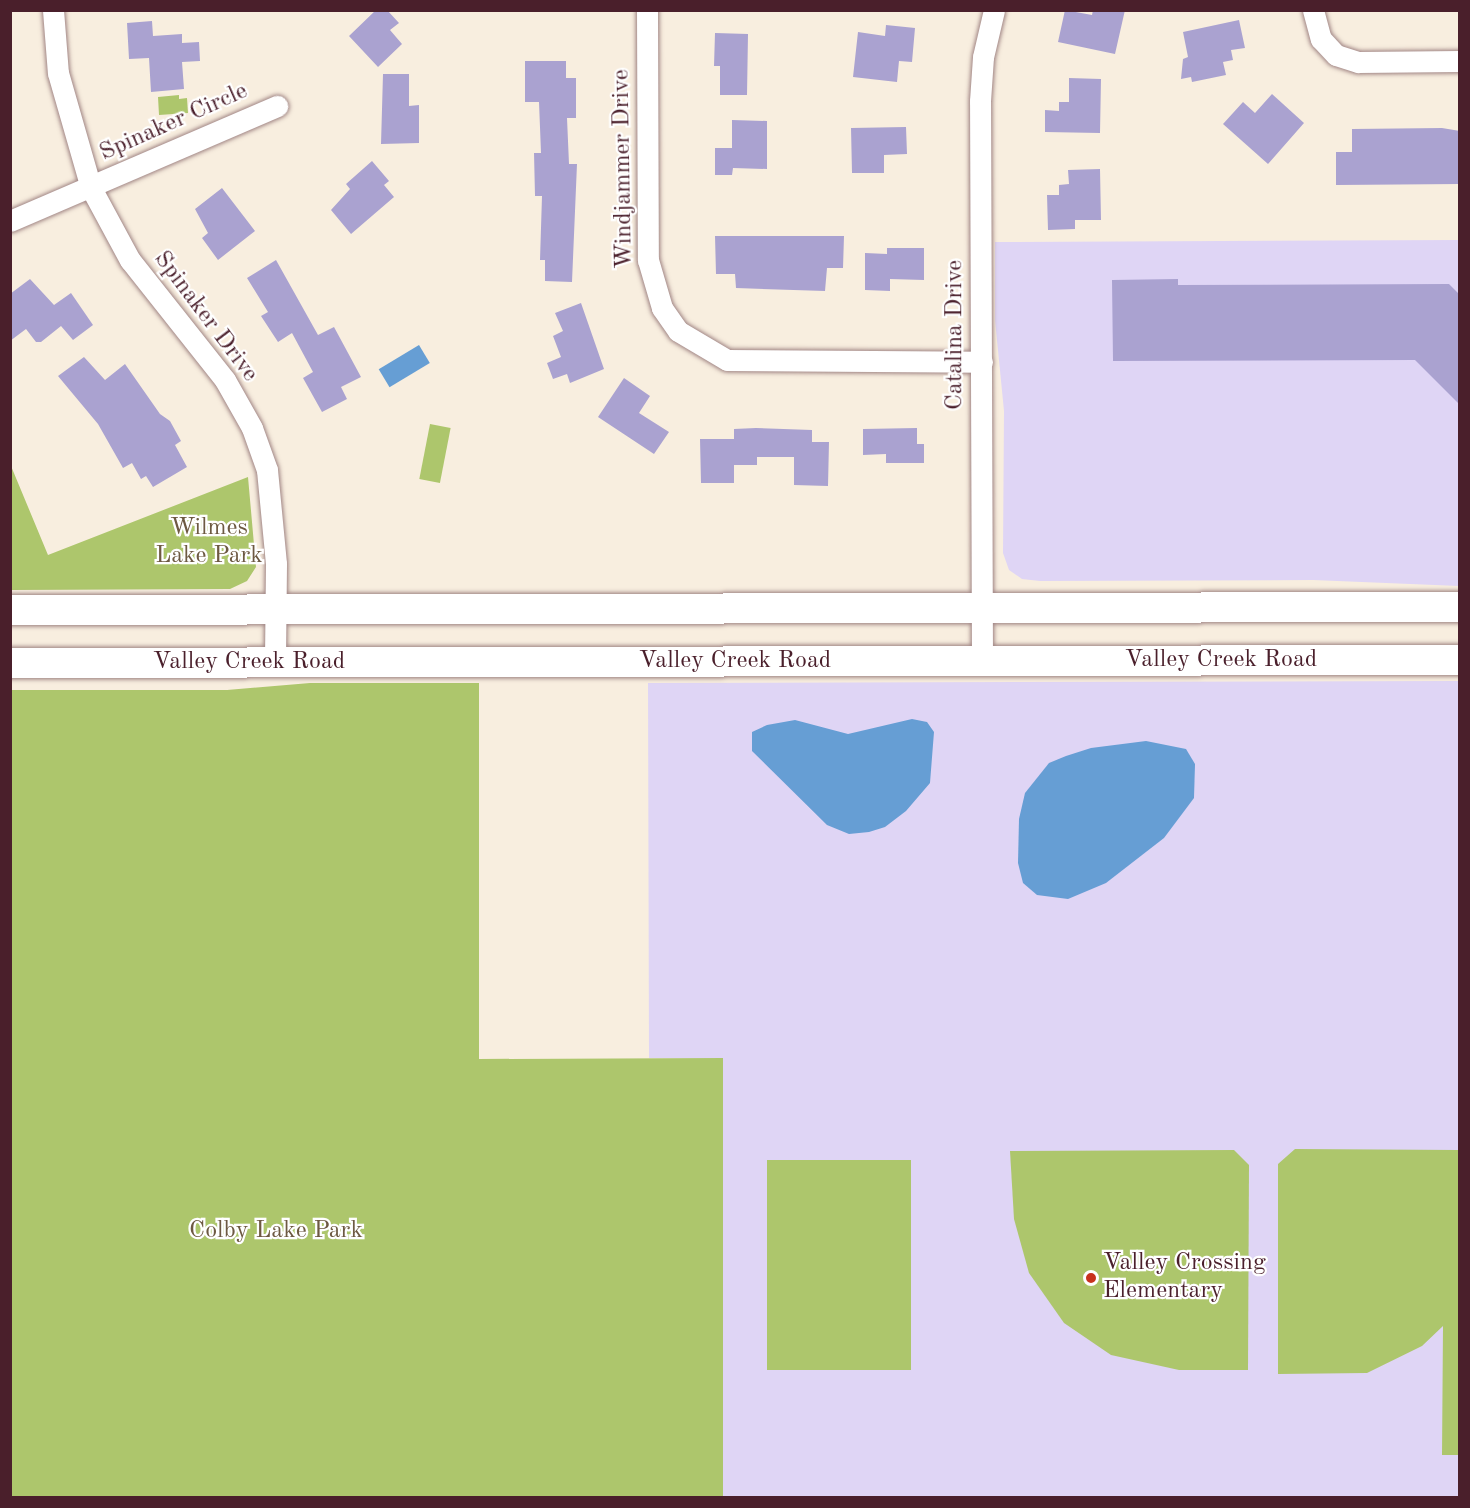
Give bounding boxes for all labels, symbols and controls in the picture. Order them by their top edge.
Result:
street label: Windjammer Drive [608,69,640,269]
street label: Spinaker Circle [95,77,253,169]
street label: Spinaker Drive [146,246,264,388]
street label: Catalina Drive [942,260,970,410]
park label: Wilmes Lake Park [155,515,263,571]
street label: Valley Creek Road [1125,647,1317,675]
street label: Valley Creek Road [639,648,831,676]
street label: Valley Creek Road [153,649,345,677]
park label: Colby Lake Park [189,1218,363,1246]
place label: Valley Crossing Elementary [1103,1250,1266,1306]
marker: Valley Crossing Elementary [1084,1271,1098,1285]

